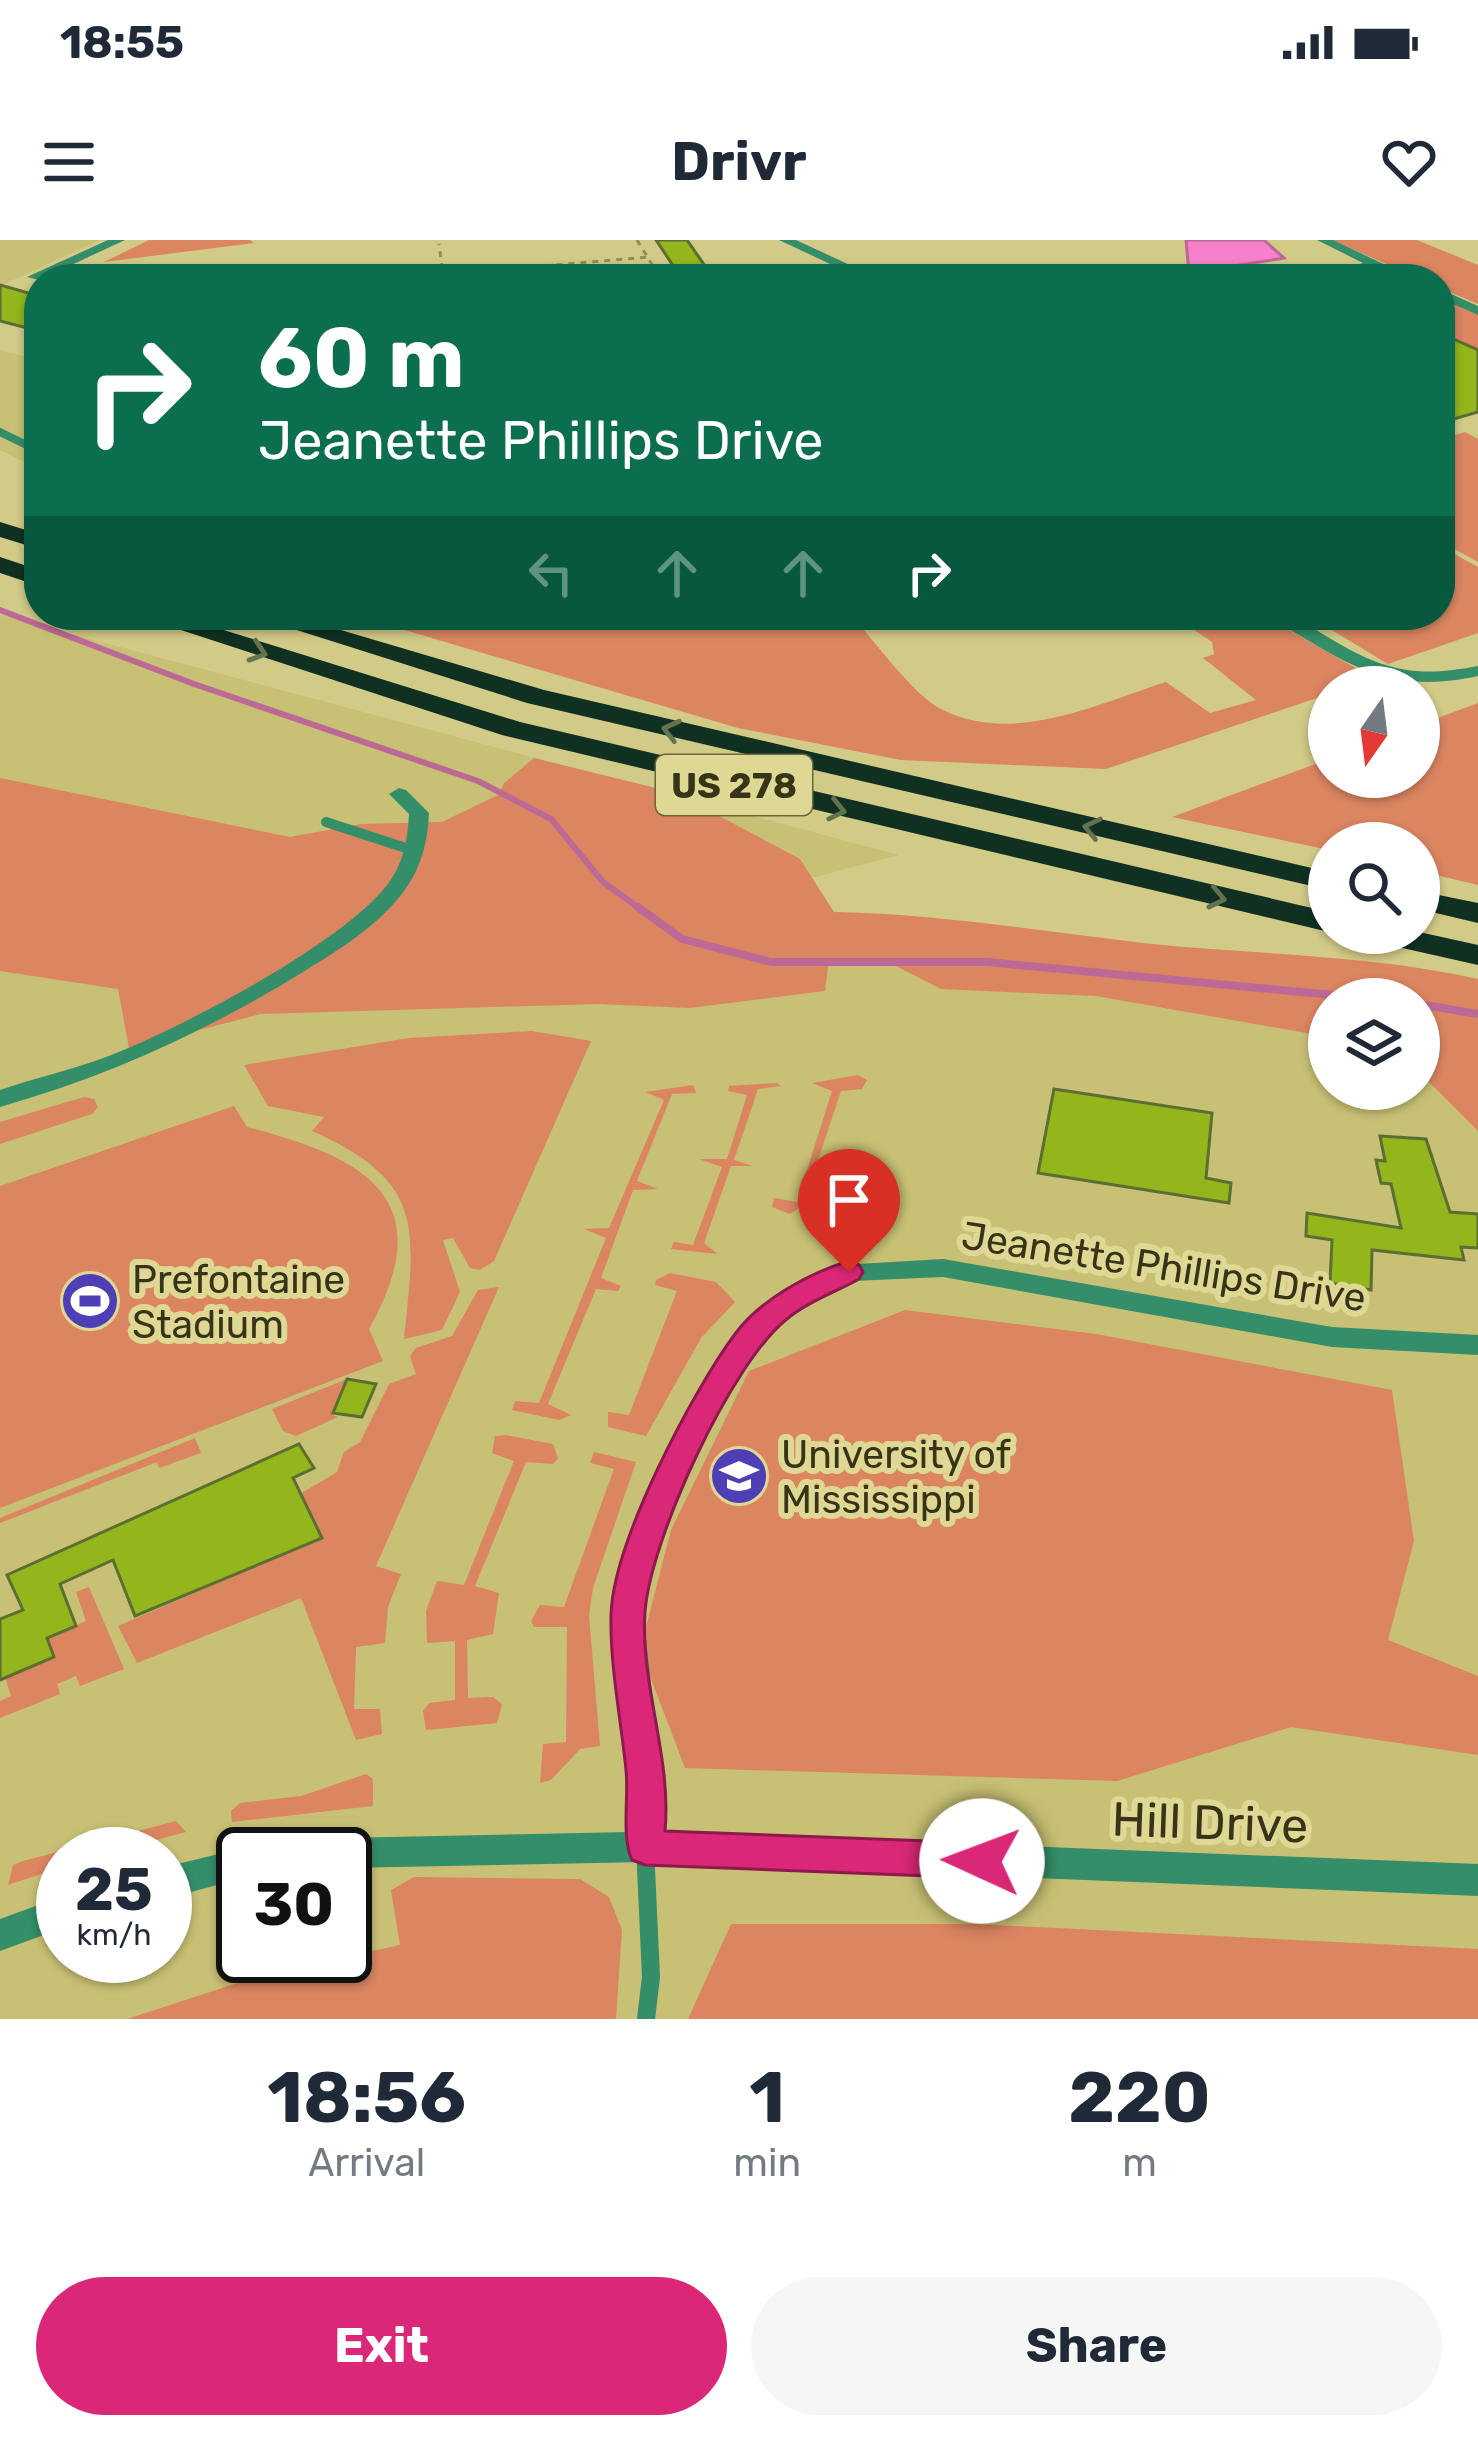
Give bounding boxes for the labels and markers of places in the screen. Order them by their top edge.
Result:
pin [798,1149,900,1272]
place label: Prefontaine Stadium [132,1257,345,1348]
sports icon: Prefontaine Stadium [59,1270,121,1332]
place label: University of Mississippi [781,1432,1011,1523]
school or university icon: University of Mississippi [708,1445,770,1507]

